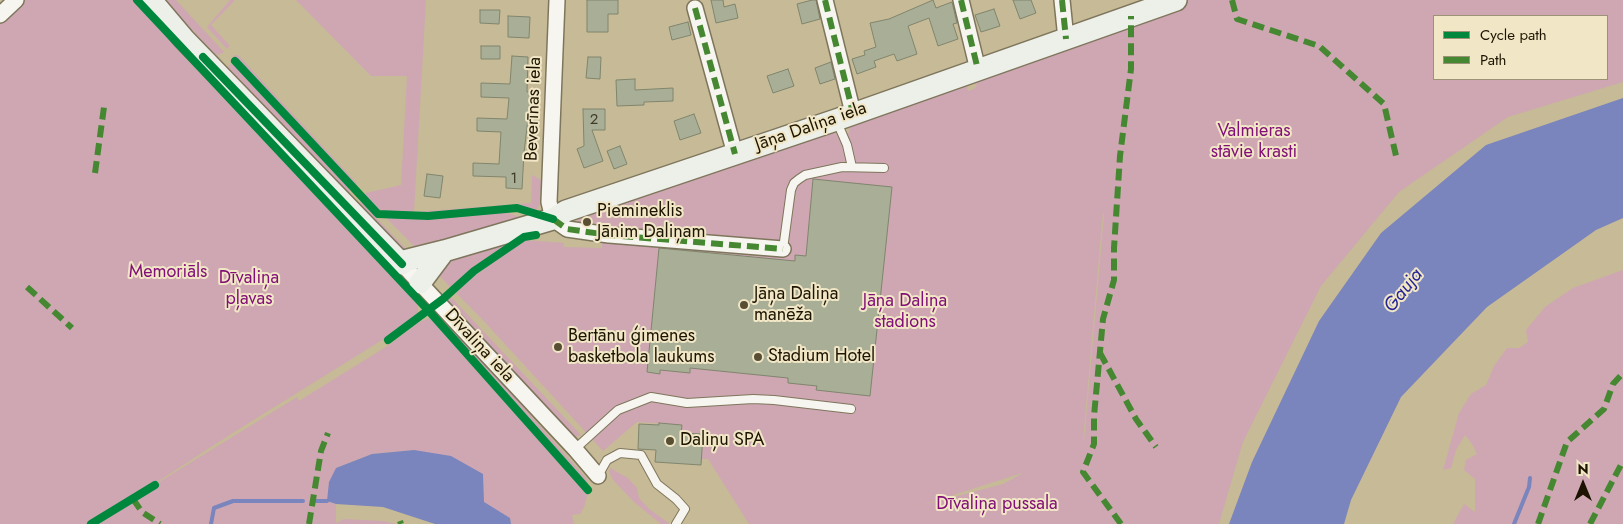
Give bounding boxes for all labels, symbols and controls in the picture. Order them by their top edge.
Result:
legend [1433,15,1608,80]
text: Cycle path [1480,24,1547,46]
text: Path [1480,49,1506,71]
street label: Beverīnas iela [521,56,547,162]
street label: Jāņa Daliņa iela [752,98,870,156]
house number: 2 [590,111,598,129]
park label: Valmieras stāvie krasti [1211,121,1297,163]
house number: 1 [511,170,517,188]
place label: Piemineklis Jānim Daliņam [597,201,705,243]
marker: Piemineklis Jānim Daliņam [581,216,593,228]
park label: Memoriāls [129,262,207,284]
water label: Gauja [1380,265,1428,317]
park label: Dīvaliņa pļavas [219,268,279,310]
place label: Jāņa Daliņa manēža [754,284,838,326]
park label: Jāņa Daliņa stadions [863,291,947,334]
marker: Jāņa Daliņa manēža [738,299,750,311]
street label: Dīvaliņa iela [440,305,518,387]
place label: Bertānu ģimenes basketbola laukums [568,326,714,368]
marker: Bertānu ģimenes basketbola laukums [552,341,564,353]
place label: Stadium Hotel [768,346,875,368]
marker: Stadium Hotel [752,351,764,363]
place label: Daliņu SPA [680,430,764,452]
marker: Daliņu SPA [664,435,676,447]
north arrow [1558,459,1608,509]
text: N [1577,459,1589,479]
park label: Dīvaliņa pussala [936,494,1058,516]

